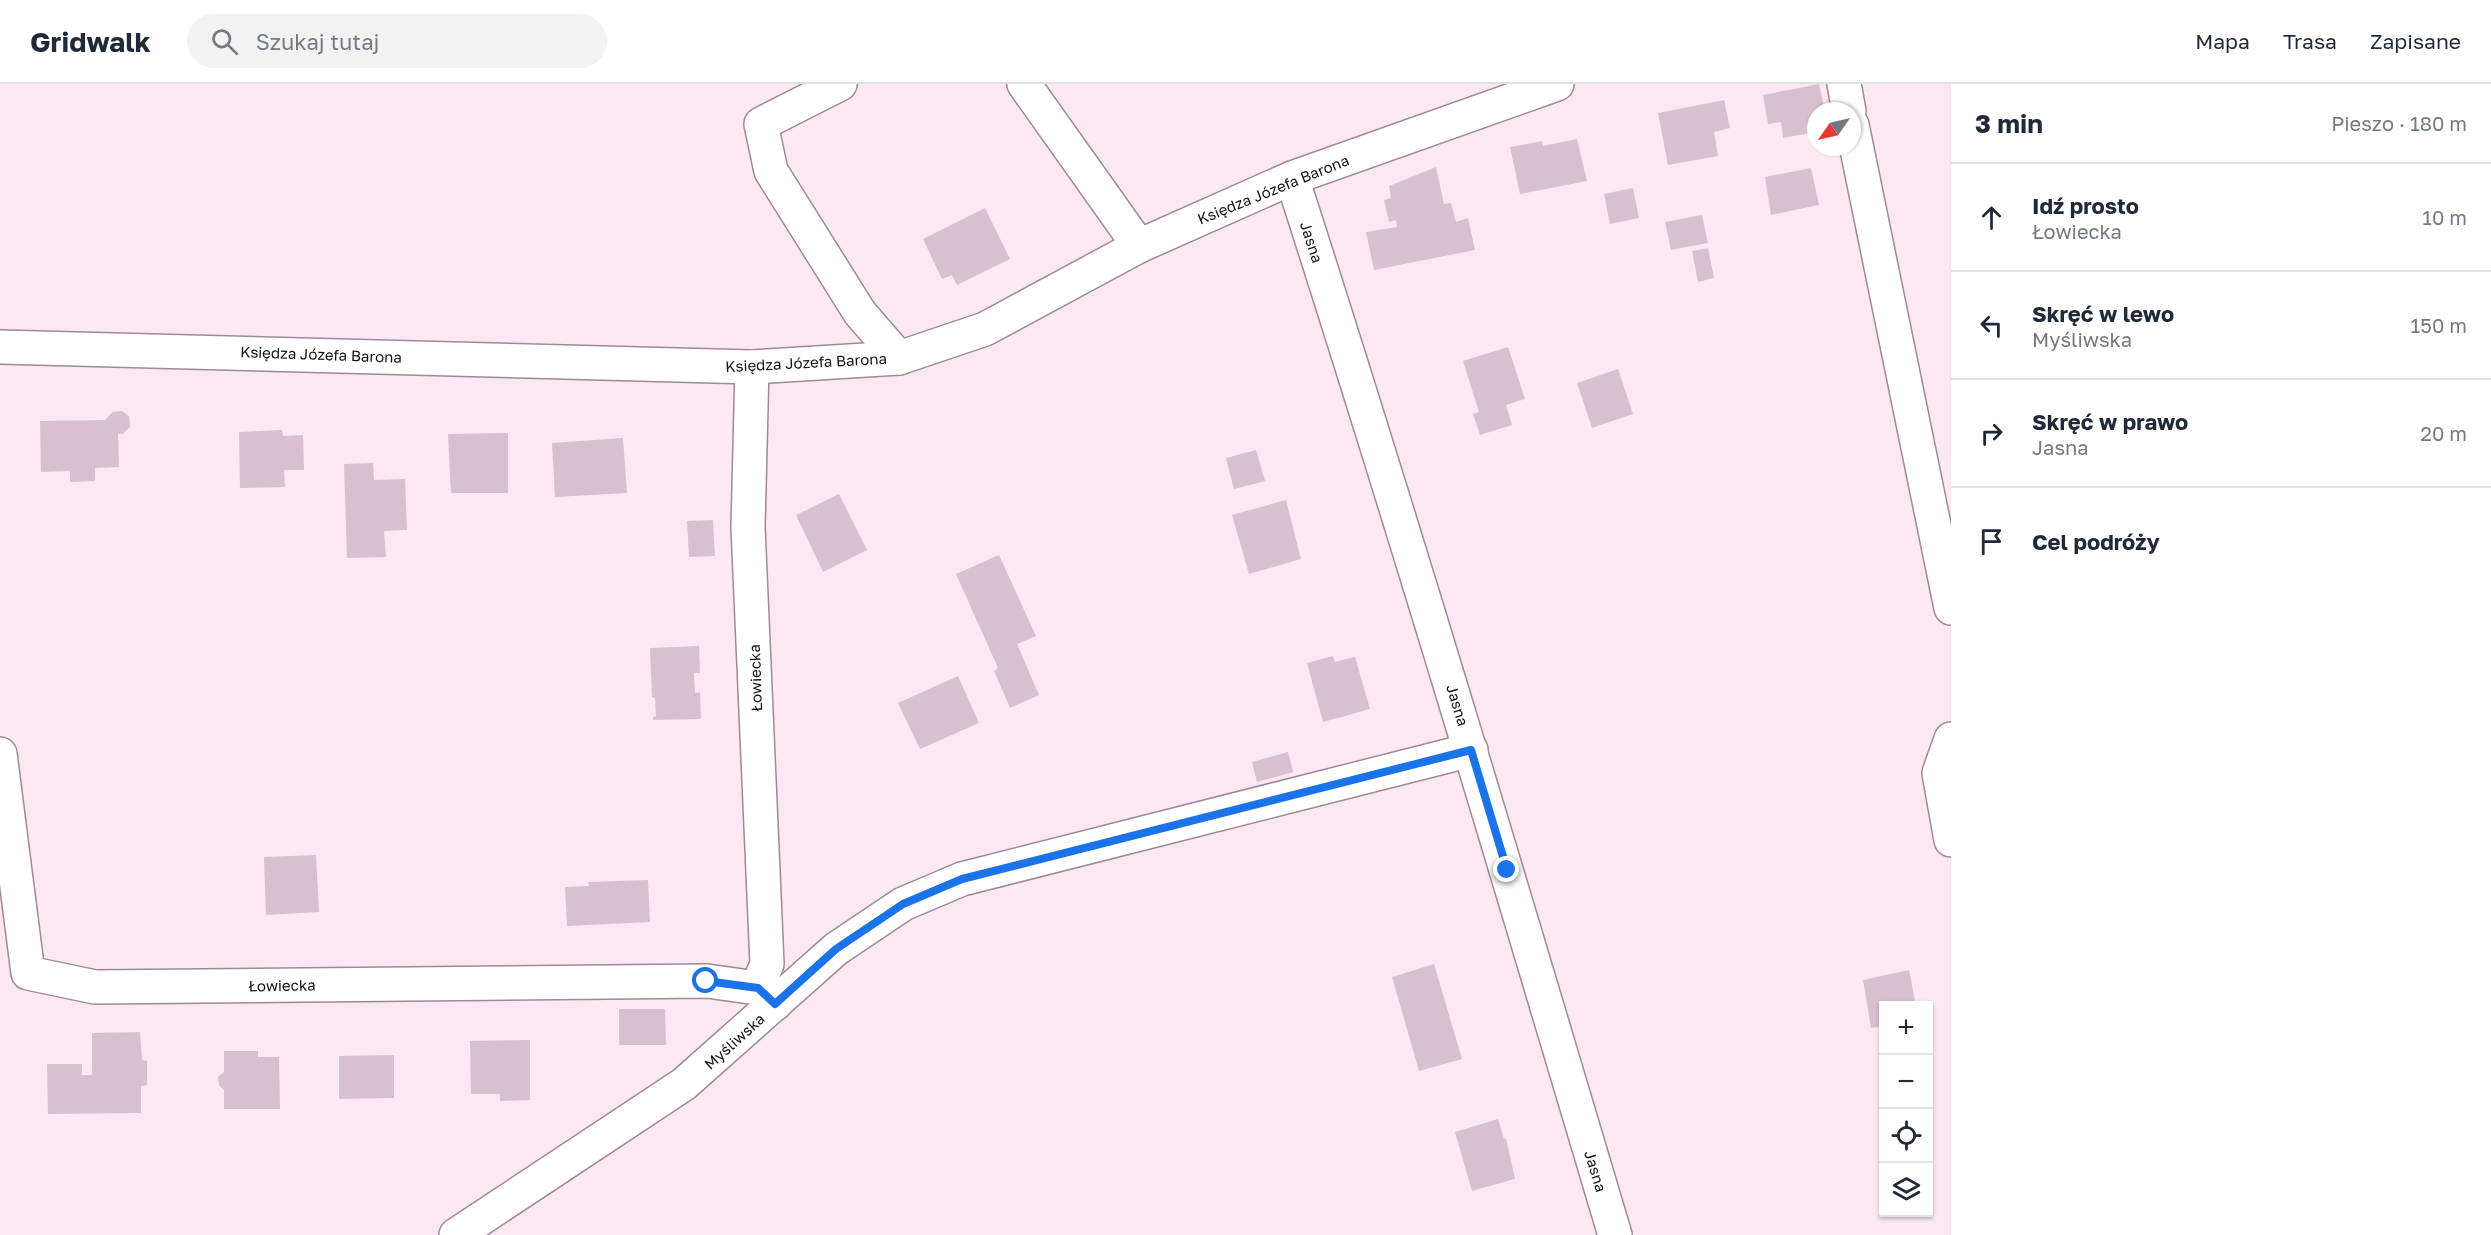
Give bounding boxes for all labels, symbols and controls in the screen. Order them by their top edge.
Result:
search box [187,14,607,68]
text: Gridwalk [30,25,151,58]
icon: search [208,25,241,58]
text: Szukaj tutaj [256,28,379,55]
text: Mapa [2195,28,2250,54]
text: Trasa [2283,28,2337,54]
text: Zapisane [2370,28,2461,54]
north arrow [1807,102,1861,156]
text: 3 min [1975,108,2043,139]
text: Pieszo · 180 m [2331,111,2467,135]
street label: Księdza Józefa Barona [1195,150,1351,228]
text: Idź prosto [2032,192,2139,219]
icon: ahead [1975,201,2008,234]
text: 10 m [2422,205,2467,229]
street label: Jasna [1297,219,1327,265]
text: Łowiecka [2032,219,2122,243]
text: Skręć w lewo [2032,300,2174,327]
icon: left [1975,309,2008,342]
text: 150 m [2411,313,2467,337]
text: Myśliwska [2032,327,2132,351]
street label: Księdza Józefa Barona [240,342,402,366]
street label: Księdza Józefa Barona [725,349,887,375]
text: Skręć w prawo [2032,408,2188,435]
icon: right [1975,417,2008,450]
text: 20 m [2420,421,2467,445]
text: Jasna [2032,435,2089,459]
icon: arrive [1975,525,2008,558]
text: Cel podróży [2032,528,2160,555]
street label: Łowiecka [745,644,765,712]
street label: Jasna [1443,682,1473,728]
route end [1493,856,1519,882]
route start [692,967,718,993]
street label: Łowiecka [248,975,316,995]
map controls [1879,1001,1933,1217]
button: + [1879,1001,1933,1055]
street label: Myśliwska [700,1009,768,1073]
button: − [1879,1055,1933,1109]
button: locate [1879,1109,1933,1163]
street label: Jasna [1581,1148,1611,1194]
button: layers [1879,1163,1933,1217]

